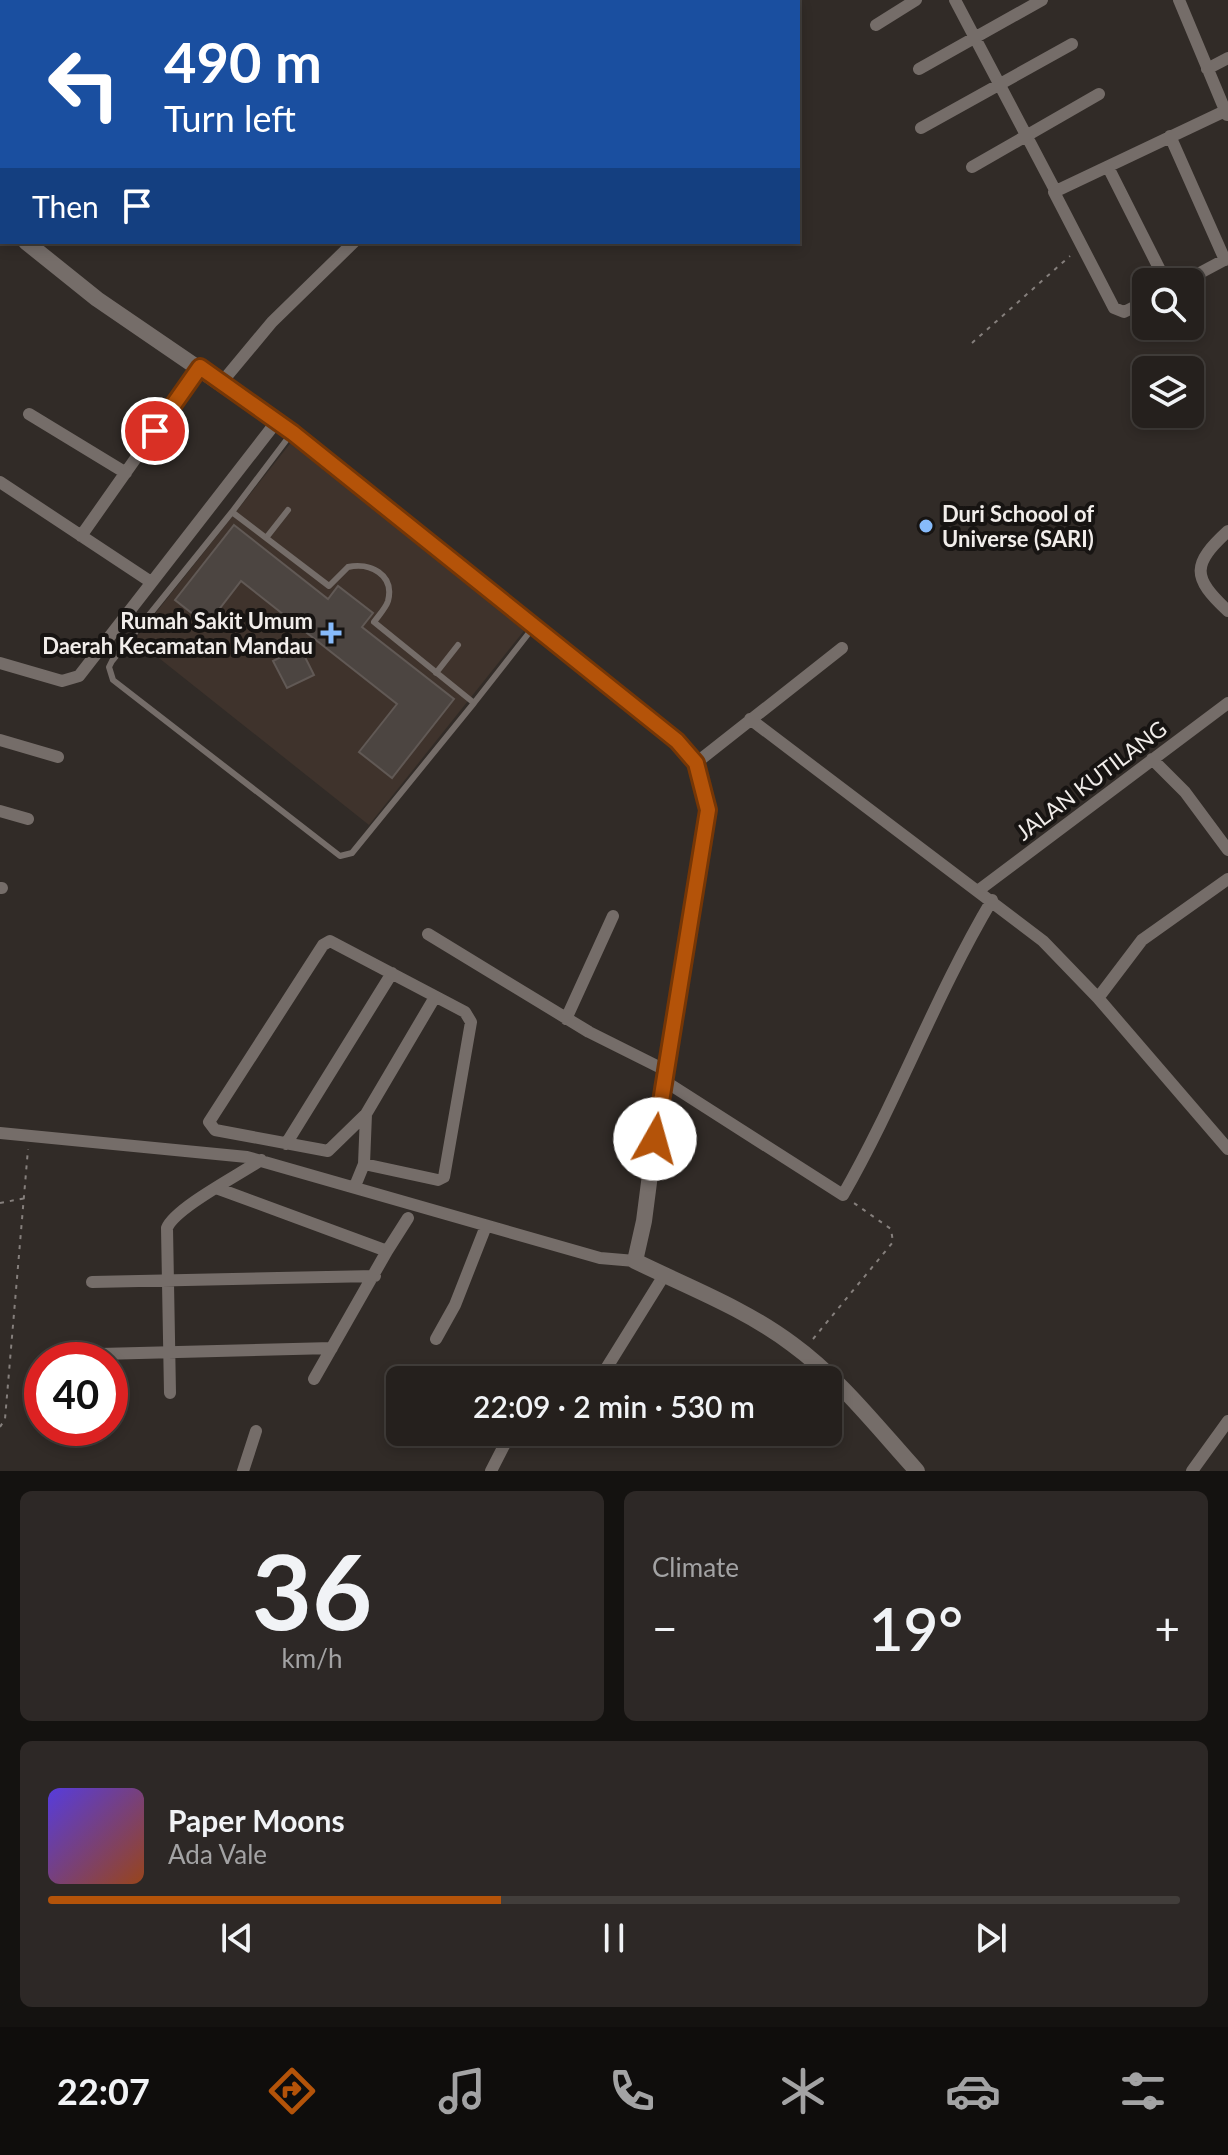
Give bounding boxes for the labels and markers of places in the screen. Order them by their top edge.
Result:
pin [121,397,189,465]
place label: Duri Schoool of Universe (SARI) [942,500,1094,552]
marker: Duri Schoool of Universe (SARI) [917,517,935,535]
place label: Rumah Sakit Umum Daerah Kecamatan Mandau [42,607,313,659]
marker: Rumah Sakit Umum Daerah Kecamatan Mandau [320,622,342,644]

